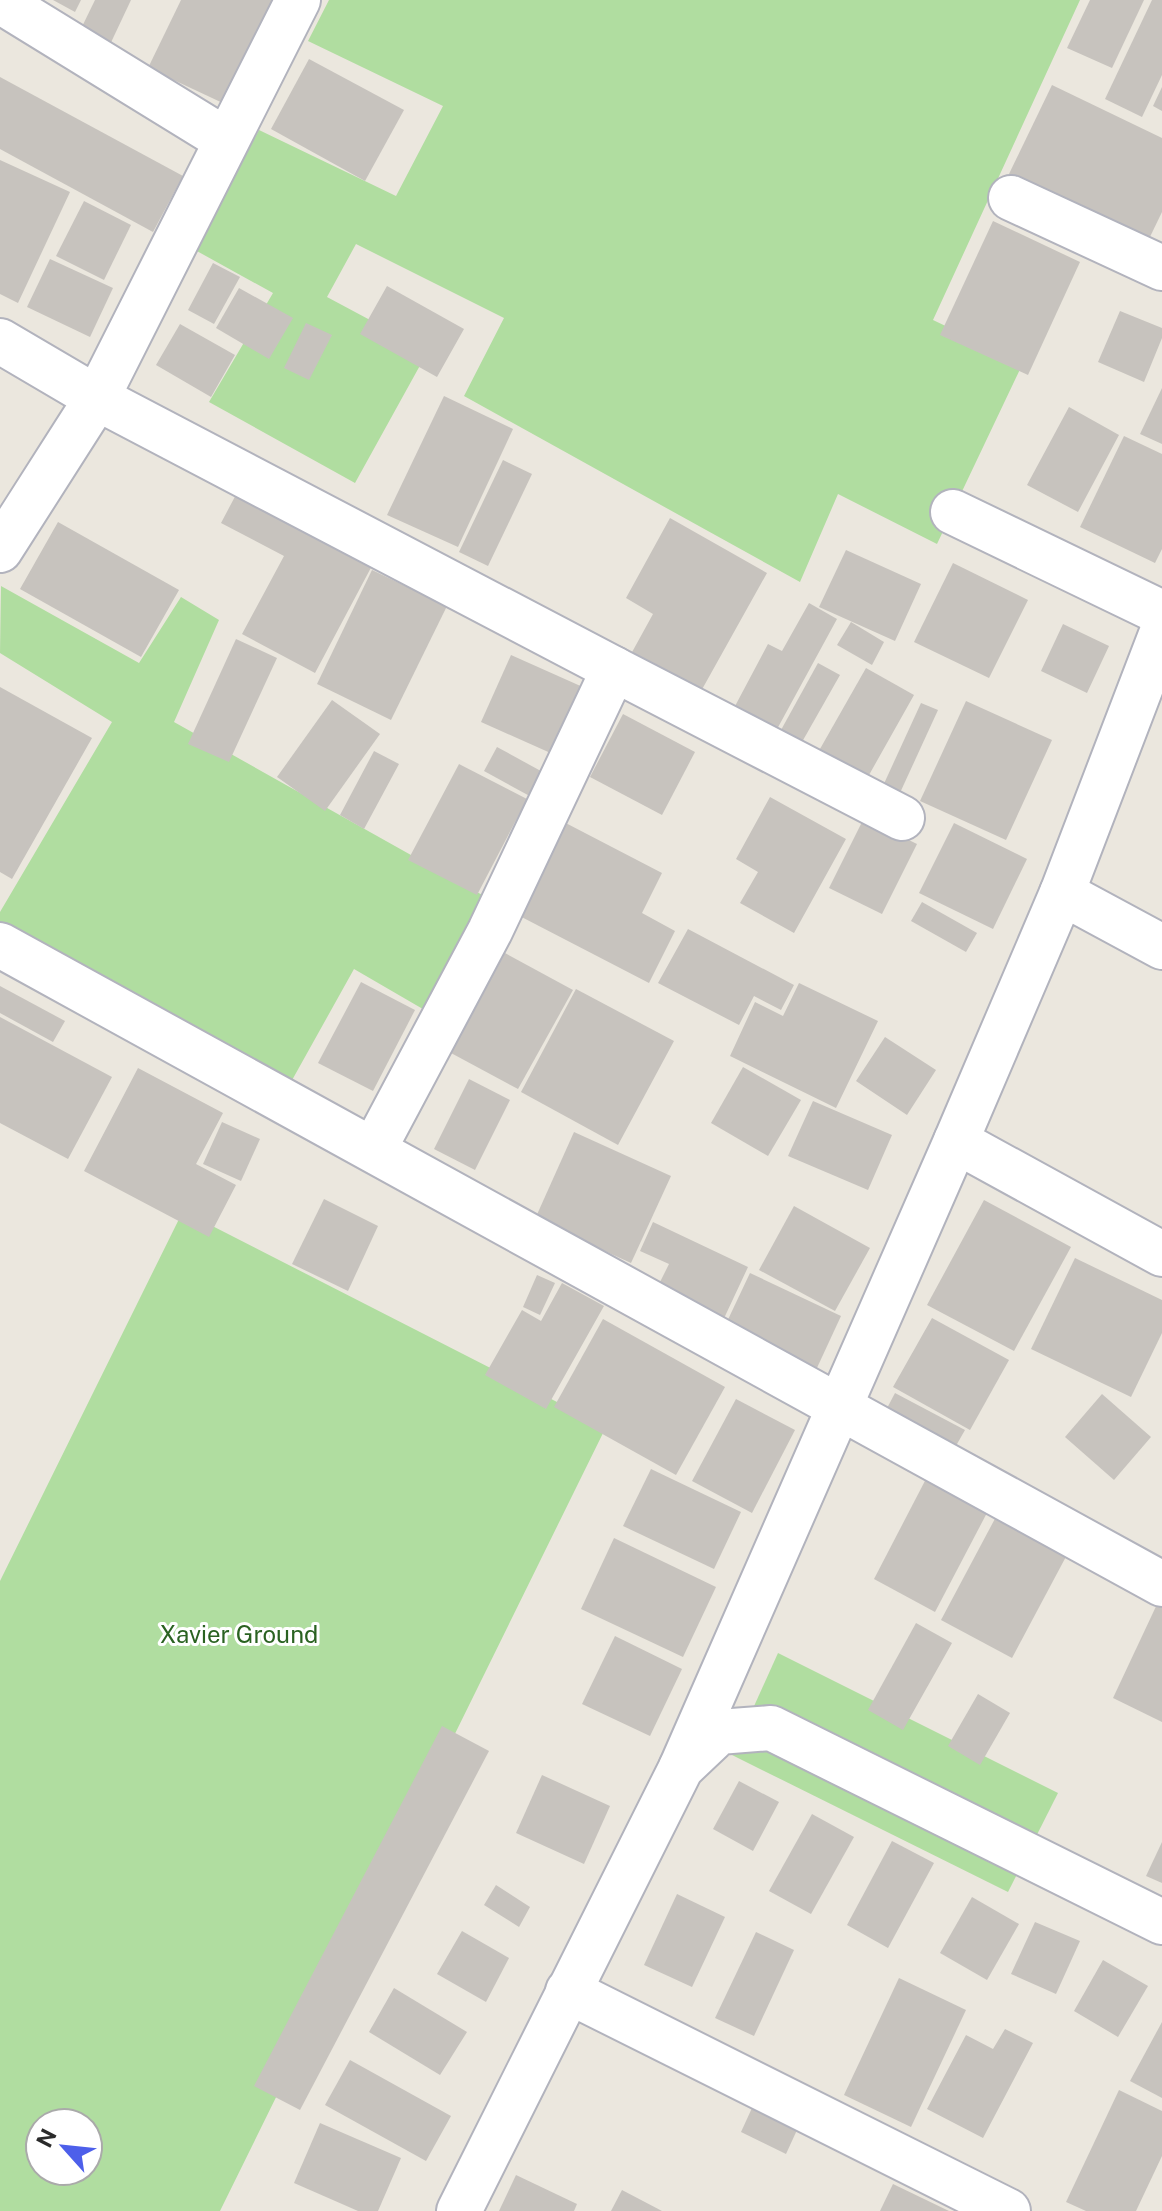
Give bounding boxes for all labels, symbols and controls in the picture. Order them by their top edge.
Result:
park label: Xavier Ground [160,1620,318,1648]
north arrow [24,2107,104,2187]
text: N [31,2124,62,2151]

